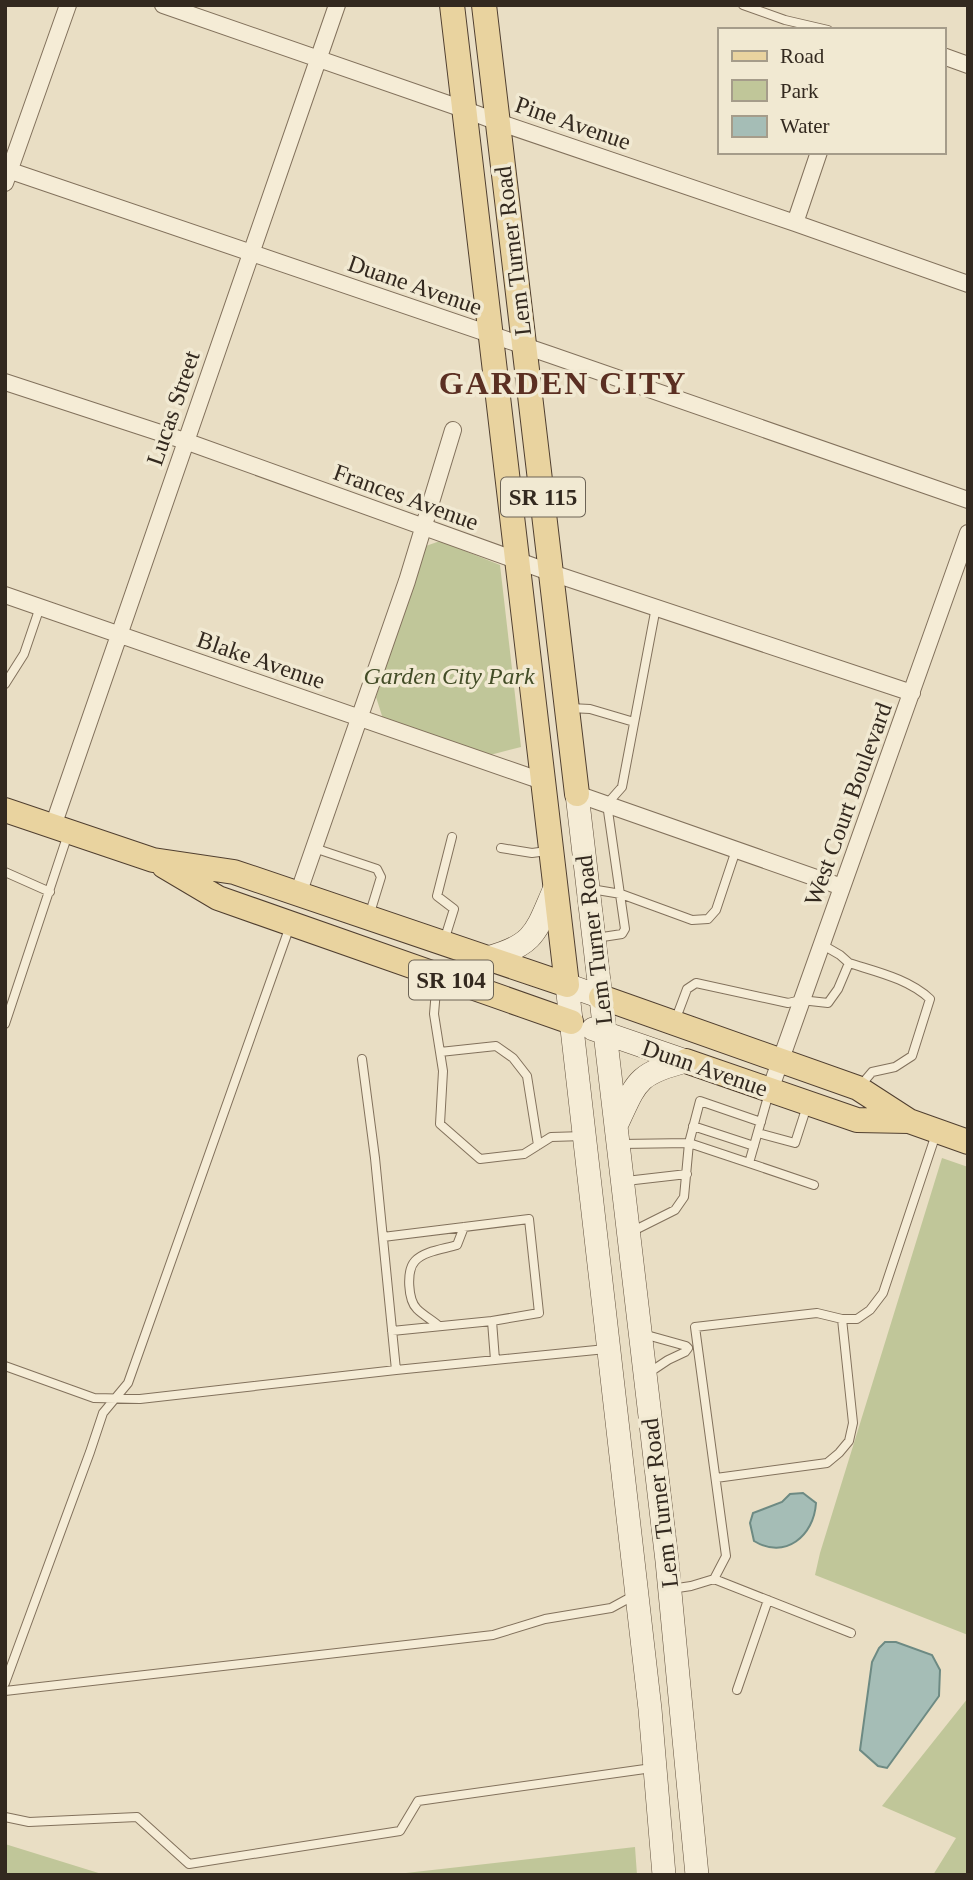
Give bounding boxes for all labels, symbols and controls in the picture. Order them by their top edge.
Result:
legend [718,28,945,154]
text: Road [780,44,825,68]
text: Park [780,79,819,103]
street label: Pine Avenue [512,91,634,155]
text: Water [780,114,830,138]
street label: Lem Turner Road [490,165,536,337]
street label: Duane Avenue [345,250,485,320]
street label: Lucas Street [141,347,205,469]
district label: GARDEN CITY [439,365,687,401]
street label: Frances Avenue [330,459,482,535]
road number: SR 115 [501,477,585,516]
street label: Blake Avenue [194,626,328,694]
park label: Garden City Park [363,663,535,689]
street label: West Court Boulevard [799,699,897,909]
street label: Lem Turner Road [571,854,617,1026]
road number: SR 104 [409,960,493,1000]
street label: Dunn Avenue [639,1034,771,1102]
street label: Lem Turner Road [637,1417,683,1589]

